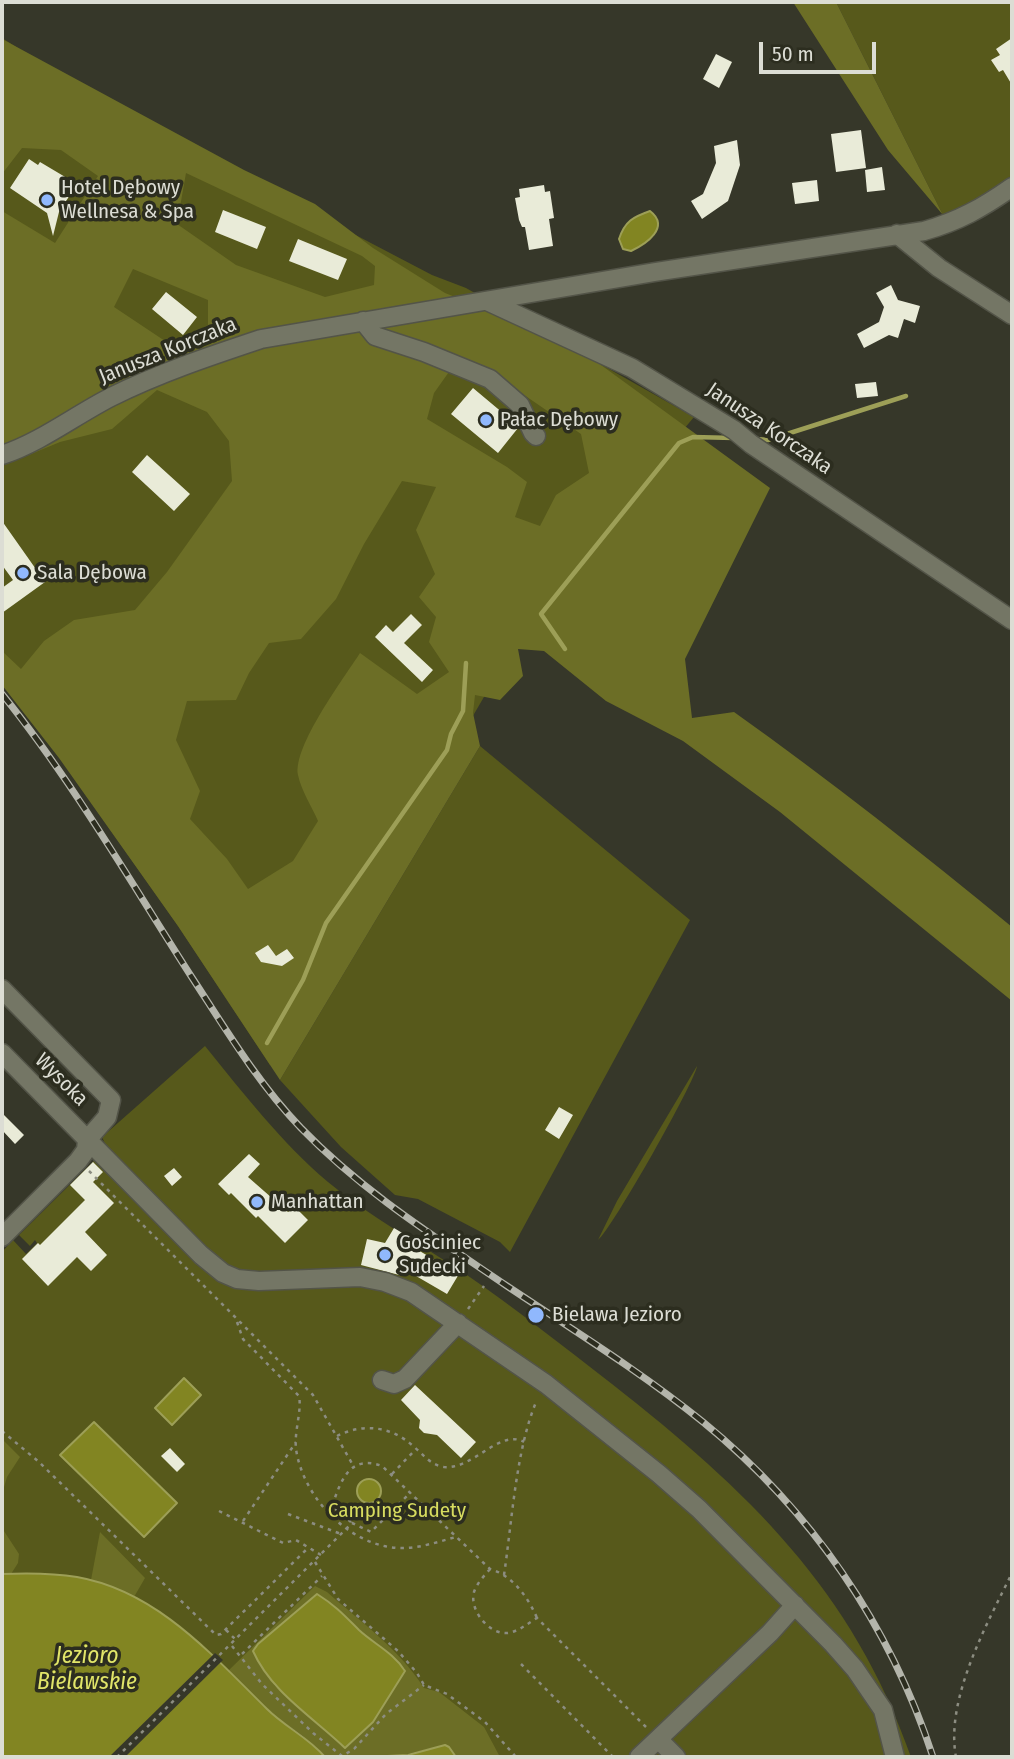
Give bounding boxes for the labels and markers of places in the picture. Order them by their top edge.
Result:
place label: Hotel Dębowy Wellnesa & Spa [61,175,194,225]
marker: Hotel Dębowy Wellnesa & Spa [39,192,55,208]
place label: Pałac Dębowy [500,407,618,433]
marker: Pałac Dębowy [478,412,494,428]
place label: Sala Dębowa [37,560,147,586]
marker: Sala Dębowa [15,565,31,581]
place label: Manhattan [271,1189,364,1215]
marker: Manhattan [249,1194,265,1210]
place label: Gościniec Sudecki [399,1230,481,1280]
marker: Gościniec Sudecki [377,1247,393,1263]
place label: Bielawa Jezioro [552,1302,682,1328]
marker: Bielawa Jezioro [526,1305,546,1325]

